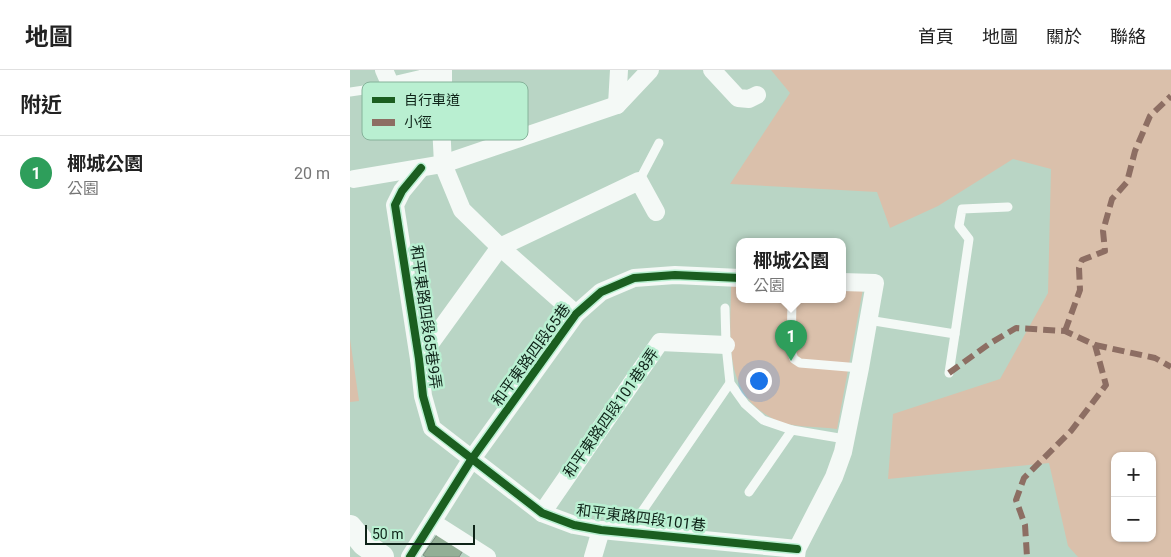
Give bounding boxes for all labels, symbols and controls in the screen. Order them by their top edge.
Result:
text: 地圖 [25,23,73,51]
text: 首頁 [918,26,954,47]
text: 地圖 [982,26,1018,47]
text: 關於 [1046,26,1082,47]
text: 聯絡 [1110,26,1146,47]
legend [362,82,528,140]
text: 自行車道 [404,92,460,108]
text: 附近 [20,93,62,117]
text: 小徑 [404,114,432,130]
text: 椰城公園 [67,152,143,175]
text: 1 [31,164,41,183]
text: 20 m [294,164,330,183]
text: 公園 [67,179,99,198]
popup [736,238,846,303]
street label: 和平東路四段65巷9弄 [407,244,445,390]
text: 椰城公園 [753,249,829,272]
text: 公園 [753,276,785,295]
street label: 和平東路四段65巷 [488,300,574,410]
pin: 1 [775,320,807,361]
street label: 和平東路四段101巷8弄 [560,345,662,481]
your location [746,368,772,394]
map controls [1111,452,1156,542]
button: + [1111,452,1156,497]
button: − [1111,497,1156,542]
street label: 和平東路四段101巷 [575,501,707,535]
scale bar [365,522,475,545]
text: 50 m [372,526,404,542]

